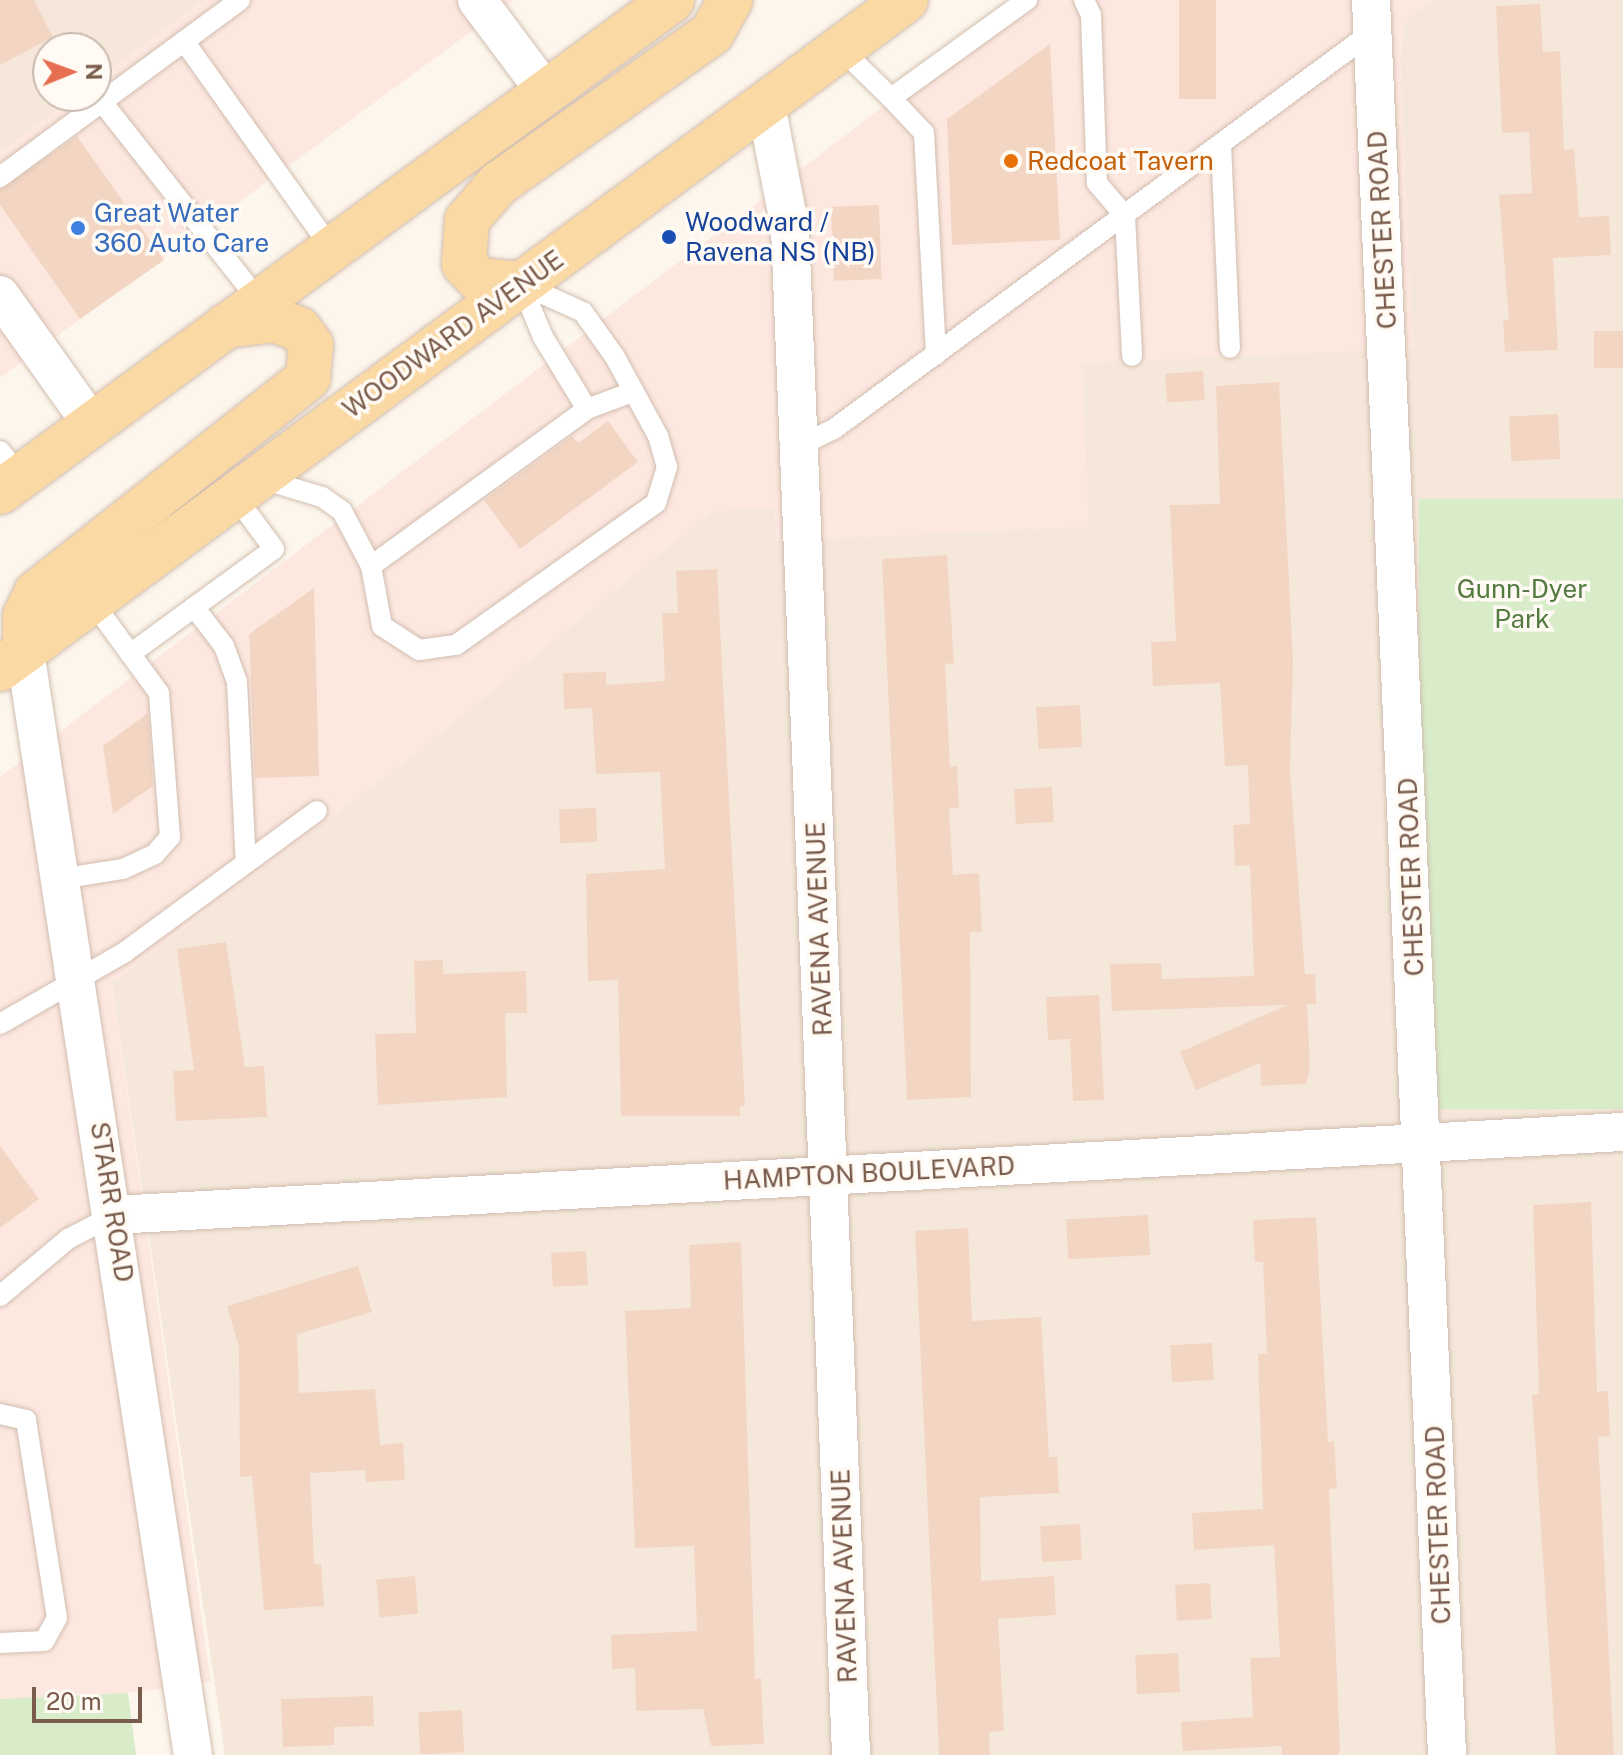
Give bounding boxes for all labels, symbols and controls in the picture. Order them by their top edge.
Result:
north arrow [32,32,112,112]
text: N [81,63,107,80]
street label: CHESTER ROAD [1361,130,1403,330]
place label: Redcoat Tavern [1027,145,1214,177]
marker: Redcoat Tavern [1002,152,1020,170]
place label: Great Water 360 Auto Care [94,197,269,258]
place label: Woodward / Ravena NS (NB) [685,206,876,268]
marker: Great Water 360 Auto Care [69,219,87,237]
marker: Woodward / Ravena NS (NB) [660,228,678,246]
street label: WOODWARD AVENUE [337,243,569,425]
park label: Gunn-Dyer Park [1457,573,1587,634]
street label: CHESTER ROAD [1392,777,1430,977]
street label: RAVENA AVENUE [800,821,838,1037]
street label: STARR ROAD [84,1120,140,1284]
street label: HAMPTON BOULEVARD [722,1150,1016,1196]
street label: CHESTER ROAD [1419,1425,1457,1625]
street label: RAVENA AVENUE [825,1468,863,1684]
scale bar [36,1671,146,1721]
text: 20 m [46,1687,102,1715]

